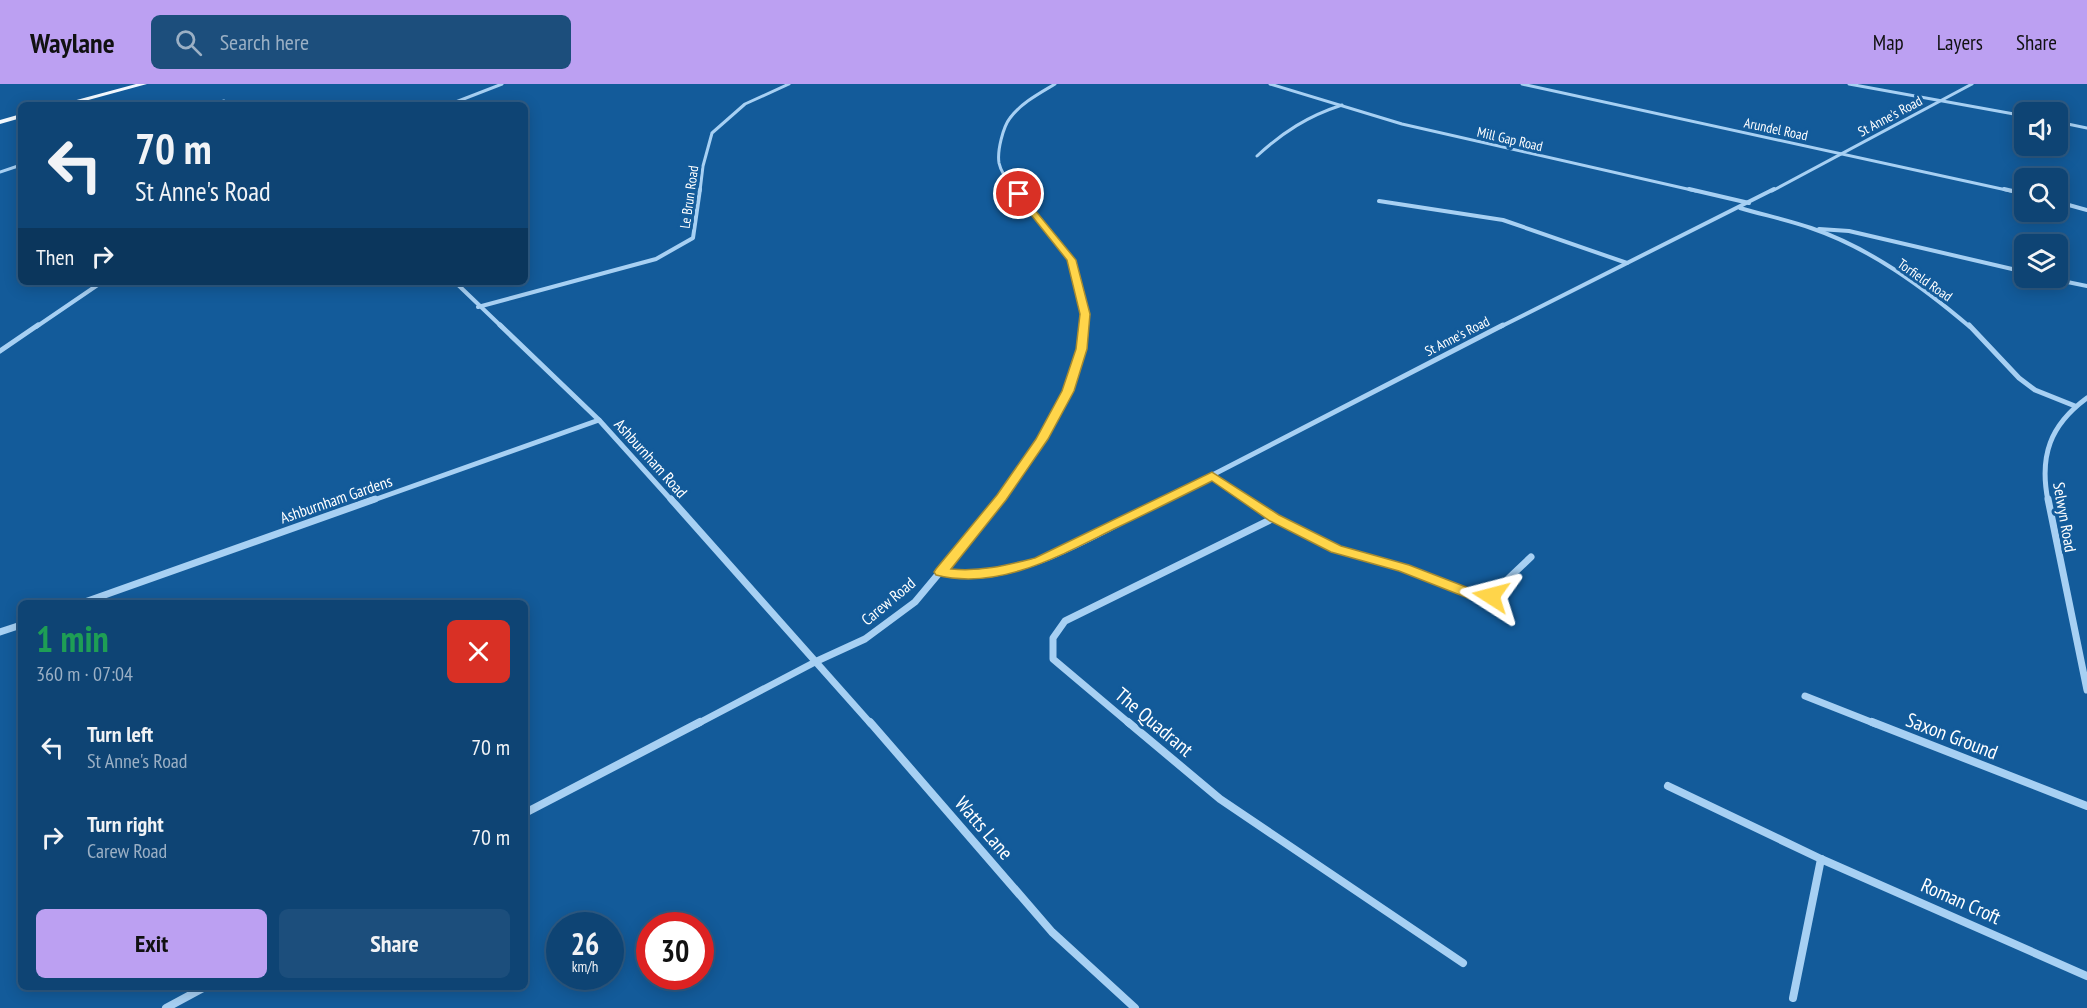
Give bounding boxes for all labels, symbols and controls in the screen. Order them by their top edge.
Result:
search box [151,15,571,69]
text: Waylane [30,24,115,61]
icon: search [172,26,205,59]
text: Search here [220,28,309,56]
text: Map [1873,29,1904,56]
text: Layers [1937,29,1983,56]
text: Share [2016,29,2057,56]
street label: St Anne's Road [1855,92,1925,140]
map controls [2014,102,2068,288]
button: sound [2014,102,2068,156]
street label: Arundel Road [1743,113,1809,145]
text: 70 m [135,121,212,176]
street label: Mill Gap Road [1475,123,1545,155]
icon: left [36,126,114,204]
street label: Le Brun Road [676,164,702,230]
pin [993,168,1044,219]
button: search [2014,168,2068,222]
text: St Anne's Road [135,174,271,208]
icon: arrive [1002,177,1035,210]
button: layers [2014,234,2068,288]
icon: right [86,240,119,273]
text: Then [36,243,74,271]
street label: Torfield Road [1894,255,1956,305]
street label: St Anne's Road [1422,312,1492,360]
street label: Ashburnham Road [610,414,692,502]
street label: Ashburnham Gardens [277,470,395,528]
street label: Selwyn Road [2049,481,2081,554]
position arrow [1459,564,1523,628]
street label: Carew Road [857,573,919,629]
text: 1 min [36,615,109,662]
button: close [447,620,510,683]
text: 360 m · 07:04 [36,661,133,687]
street label: The Quadrant [1110,682,1199,763]
street label: Saxon Ground [1902,707,2002,765]
text: Turn left [87,720,153,748]
icon: left [36,731,69,764]
text: 70 m [471,733,510,761]
text: St Anne's Road [87,748,187,774]
street label: Watts Lane [949,791,1019,865]
text: Turn right [87,810,164,838]
icon: right [36,821,69,854]
text: 70 m [471,823,510,851]
text: Carew Road [87,838,167,864]
street label: Roman Croft [1917,872,2005,930]
button: Exit [36,909,267,978]
button: Share [279,909,510,978]
speed limit sign: 30 [636,912,714,990]
text: 26 [571,924,599,963]
text: km/h [572,957,598,976]

